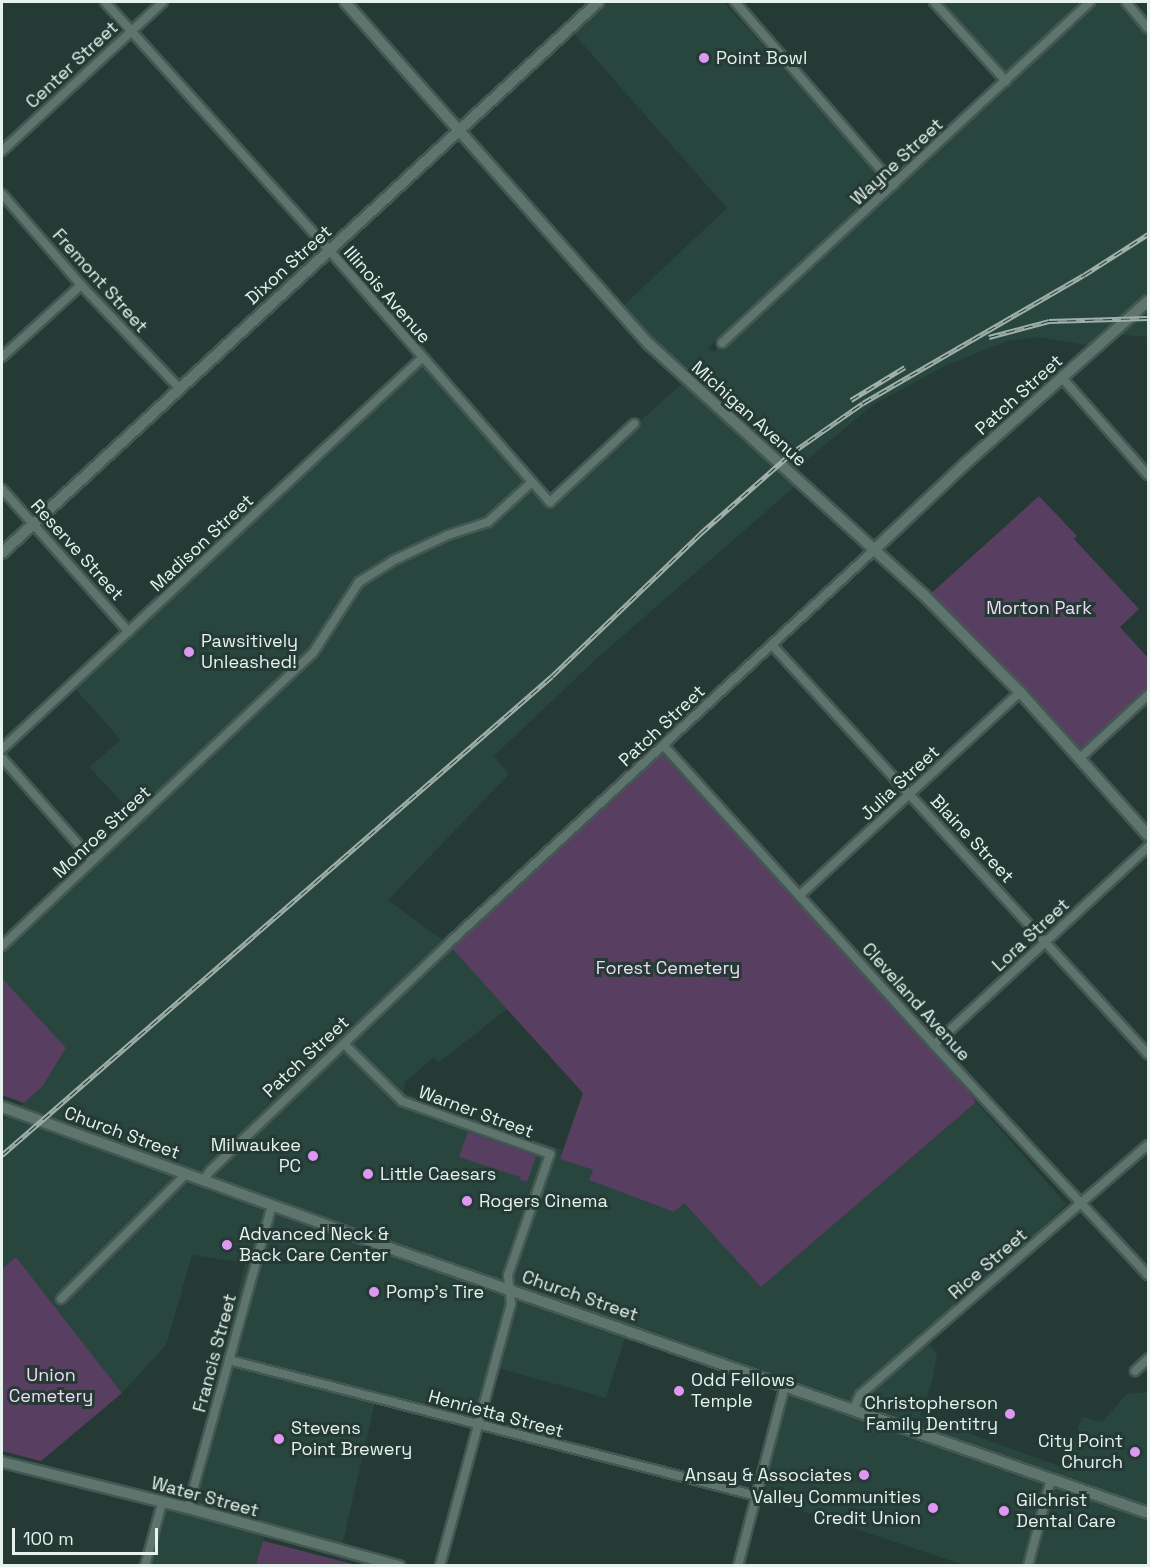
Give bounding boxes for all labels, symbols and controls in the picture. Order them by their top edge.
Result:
street label: Center Street [21,17,123,113]
place label: Point Bowl [716,47,807,69]
marker: Point Bowl [697,51,711,65]
street label: Wayne Street [846,114,948,210]
street label: Dixon Street [242,221,336,309]
street label: Fremont Street [48,225,152,337]
street label: Illinois Avenue [339,242,435,348]
street label: Patch Street [971,350,1067,440]
street label: Michigan Avenue [687,357,811,471]
street label: Madison Street [146,490,258,596]
street label: Reserve Street [26,495,128,605]
park label: Morton Park [986,597,1092,619]
place label: Pawsitively Unleashed! [201,631,298,674]
marker: Pawsitively Unleashed! [182,645,196,659]
street label: Patch Street [614,681,710,771]
street label: Julia Street [856,741,944,825]
street label: Monroe Street [49,781,155,883]
street label: Blaine Street [926,791,1018,887]
street label: Lora Street [988,894,1074,976]
street label: Cleveland Avenue [857,938,975,1066]
park label: Forest Cemetery [596,957,740,979]
street label: Patch Street [258,1012,354,1102]
street label: Warner Street [416,1081,536,1143]
street label: Church Street [61,1102,183,1164]
place label: Milwaukee PC [211,1135,301,1178]
marker: Milwaukee PC [306,1149,320,1163]
place label: Little Caesars [380,1163,496,1185]
marker: Little Caesars [361,1167,375,1181]
place label: Rogers Cinema [479,1190,608,1212]
marker: Rogers Cinema [460,1194,474,1208]
place label: Advanced Neck & Back Care Center [239,1224,389,1266]
street label: Rice Street [944,1224,1032,1304]
marker: Advanced Neck & Back Care Center [220,1238,234,1252]
street label: Church Street [519,1266,641,1326]
place label: Pomp's Tire [386,1281,485,1303]
marker: Pomp's Tire [367,1285,381,1299]
street label: Francis Street [189,1291,241,1415]
park label: Union Cemetery [9,1365,93,1408]
place label: Odd Fellows Temple [691,1370,795,1412]
marker: Odd Fellows Temple [672,1384,686,1398]
street label: Henrietta Street [426,1386,566,1442]
place label: Christopherson Family Dentitry [864,1393,998,1436]
marker: Christopherson Family Dentitry [1003,1407,1017,1421]
place label: Stevens Point Brewery [291,1418,412,1460]
place label: City Point Church [1038,1431,1123,1474]
marker: Stevens Point Brewery [272,1432,286,1446]
marker: City Point Church [1128,1445,1142,1459]
place label: Ansay & Associates [684,1464,852,1486]
marker: Ansay & Associates [857,1468,871,1482]
street label: Water Street [149,1472,261,1522]
place label: Valley Communities Credit Union [752,1487,921,1530]
place label: Gilchrist Dental Care [1016,1490,1116,1532]
marker: Valley Communities Credit Union [926,1501,940,1515]
marker: Gilchrist Dental Care [997,1504,1011,1518]
scale bar [15,1516,160,1554]
text: 100 m [23,1527,74,1550]

